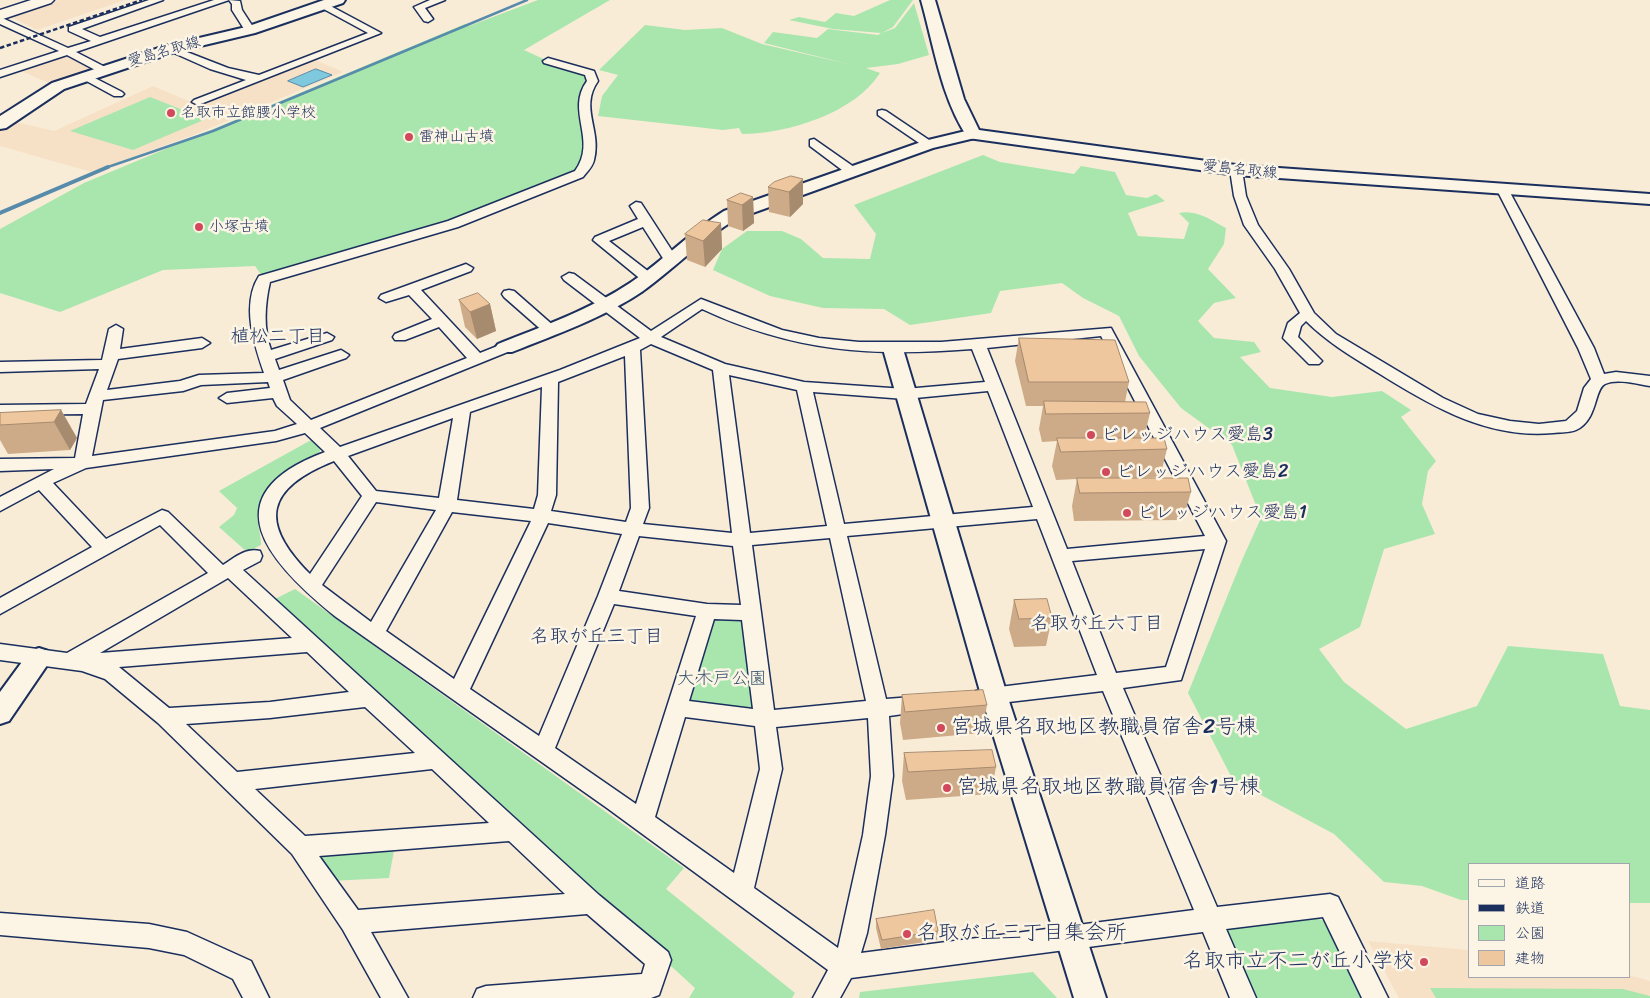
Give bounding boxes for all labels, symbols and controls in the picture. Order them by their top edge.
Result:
street label: 愛島名取線 [125,33,203,71]
place label: 名取市立館腰小学校 [181,104,316,122]
marker: 名取市立館腰小学校 [165,107,177,119]
place label: 雷神山古墳 [419,128,494,146]
marker: 雷神山古墳 [403,131,415,143]
street label: 愛島名取線 [1202,157,1278,183]
place label: 小塚古墳 [209,218,269,236]
marker: 小塚古墳 [193,221,205,233]
district label: 植松二丁目 [231,326,325,348]
place label: ビレッジハウス愛島3 [1101,424,1273,446]
marker: ビレッジハウス愛島3 [1085,429,1097,441]
place label: ビレッジハウス愛島2 [1116,461,1288,483]
marker: ビレッジハウス愛島2 [1100,466,1112,478]
place label: ビレッジハウス愛島1 [1137,502,1307,524]
marker: ビレッジハウス愛島1 [1121,507,1133,519]
district label: 名取が丘六丁目 [1031,613,1163,635]
district label: 名取が丘三丁目 [531,626,663,648]
park label: 大木戸公園 [677,668,767,690]
place label: 宮城県名取地区教職員宿舎2号棟 [951,715,1257,741]
marker: 宮城県名取地区教職員宿舎2号棟 [935,722,947,734]
place label: 宮城県名取地区教職員宿舎1号棟 [957,775,1260,801]
marker: 宮城県名取地区教職員宿舎1号棟 [941,782,953,794]
legend [1468,863,1630,978]
text: 道路 [1515,870,1545,896]
text: 鉄道 [1515,895,1545,921]
text: 公園 [1515,920,1545,946]
place label: 名取が丘三丁目集会所 [917,921,1127,947]
marker: 名取が丘三丁目集会所 [901,928,913,940]
text: 建物 [1515,945,1545,971]
place label: 名取市立不二が丘小学校 [1183,949,1414,975]
marker: 名取市立不二が丘小学校 [1418,956,1430,968]

